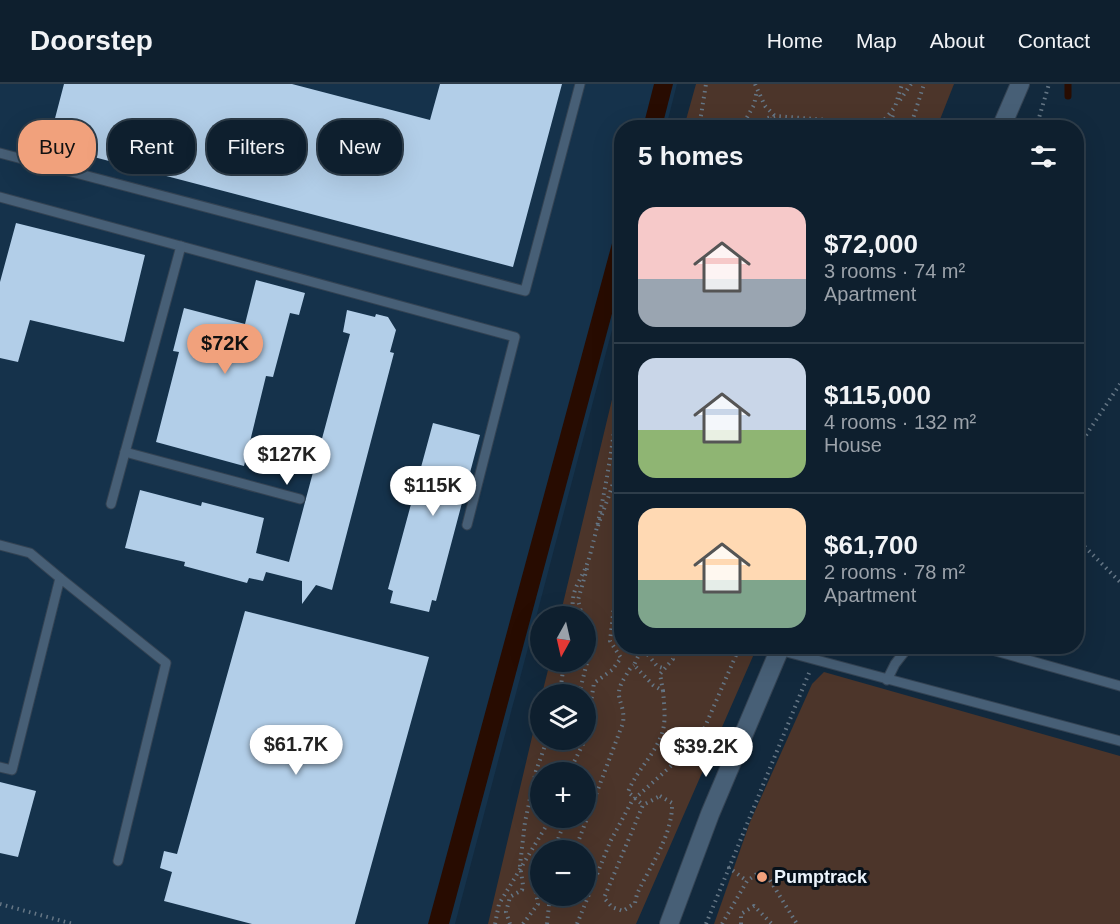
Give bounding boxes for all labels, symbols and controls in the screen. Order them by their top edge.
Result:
text: Doorstep [30,25,153,56]
text: Home [767,29,823,52]
text: Map [856,29,897,52]
text: About [930,29,985,52]
text: Contact [1018,29,1090,52]
chip: Buy [18,120,96,174]
chip: Rent [108,120,195,174]
chip: Filters [207,120,306,174]
chip: New [318,120,402,174]
icon: filters [1027,140,1060,173]
text: 5 homes [638,141,744,171]
text: $72,000 [824,229,918,259]
icon: home [686,231,758,303]
text: 3 rooms · 74 m² [824,260,965,282]
text: Apartment [824,283,916,305]
pin: $72K [189,324,261,375]
text: $72K [201,332,249,354]
text: $115,000 [824,380,931,410]
icon: home [686,382,758,454]
text: 4 rooms · 132 m² [824,411,976,433]
text: House [824,434,882,456]
pin: $127K [245,435,329,486]
text: $127K [258,443,316,465]
pin: $115K [391,466,475,517]
text: $115K [404,474,462,496]
text: $61,700 [824,530,918,560]
icon: home [686,532,758,604]
text: 2 rooms · 78 m² [824,561,965,583]
text: Apartment [824,584,916,606]
north arrow [530,606,596,672]
map controls [530,606,596,906]
button: layers [530,684,596,750]
pin: $61.7K [247,725,345,776]
pin: $39.2K [657,727,755,778]
text: $61.7K [264,733,328,755]
text: $39.2K [674,735,738,757]
button: + [530,762,596,828]
button: − [530,840,596,906]
place label: Pumptrack [774,867,868,887]
marker: Pumptrack [755,870,769,884]

